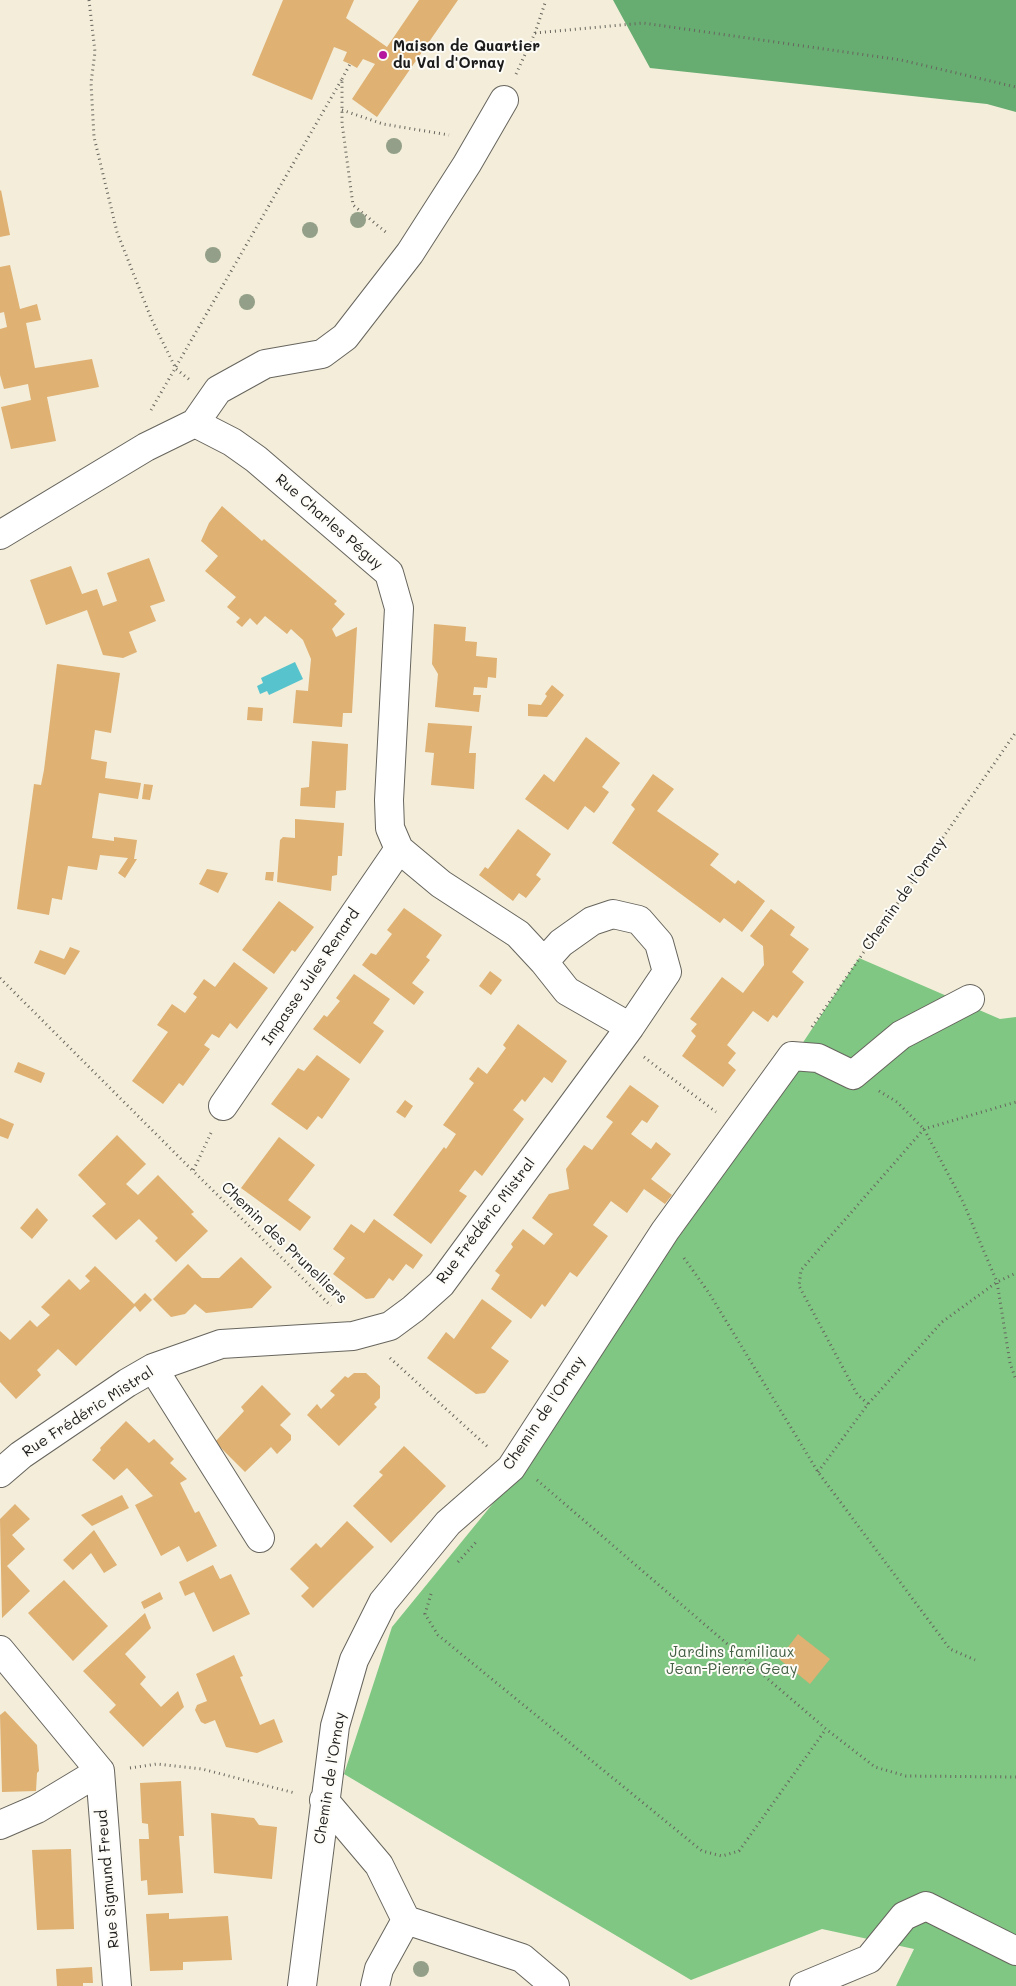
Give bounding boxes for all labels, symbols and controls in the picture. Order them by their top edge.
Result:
place label: Maison de Quartier du Val d'Ornay [393,37,540,72]
marker: Maison de Quartier du Val d'Ornay [377,49,389,61]
street label: Rue Charles Péguy [272,470,386,574]
street label: Chemin de l'Ornay [858,834,950,954]
street label: Impasse Jules Renard [259,905,363,1049]
street label: Rue Frédéric Mistral [433,1155,539,1287]
street label: Chemin des Prunelliers [217,1178,351,1308]
street label: Chemin de l'Ornay [499,1353,589,1473]
street label: Rue Frédéric Mistral [19,1363,157,1461]
park label: Jardins familiaux Jean-Pierre Geay [666,1643,798,1678]
street label: Chemin de l'Ornay [311,1711,349,1845]
street label: Rue Sigmund Freud [93,1809,123,1949]

